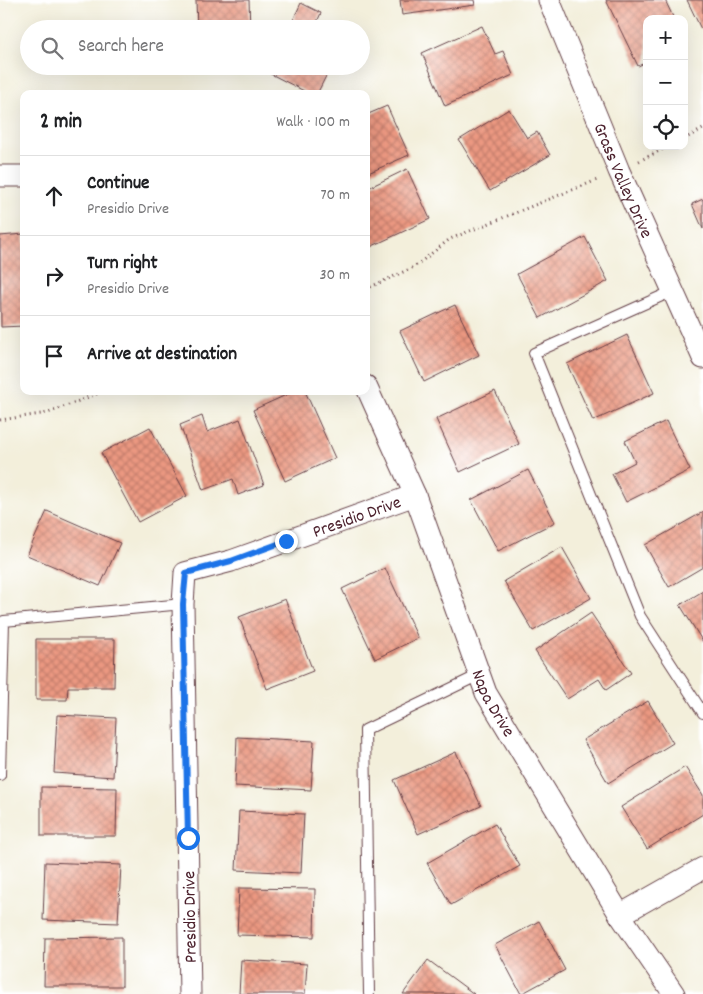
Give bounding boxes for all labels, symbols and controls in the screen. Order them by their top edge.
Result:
map controls [643,15,688,150]
button: + [643,15,688,60]
search box [20,20,370,75]
icon: search [38,34,66,62]
text: Search here [78,34,164,61]
button: − [643,60,688,105]
button: locate [643,105,688,150]
text: 2 min [40,108,82,138]
text: Walk · 100 m [276,111,350,134]
street label: Grass Valley Drive [586,120,658,243]
text: Continue [87,171,149,198]
icon: ahead [40,182,68,210]
text: 70 m [320,184,350,207]
text: Presidio Drive [87,198,169,221]
text: Turn right [87,251,158,278]
icon: right [40,262,68,290]
text: 30 m [320,264,350,287]
text: Presidio Drive [87,278,169,301]
icon: arrive [40,342,68,370]
text: Arrive at destination [87,342,237,369]
street label: Presidio Drive [310,491,405,546]
route end [275,530,298,553]
street label: Napa Drive [464,667,520,742]
route start [177,827,200,850]
street label: Presidio Drive [178,871,205,963]

